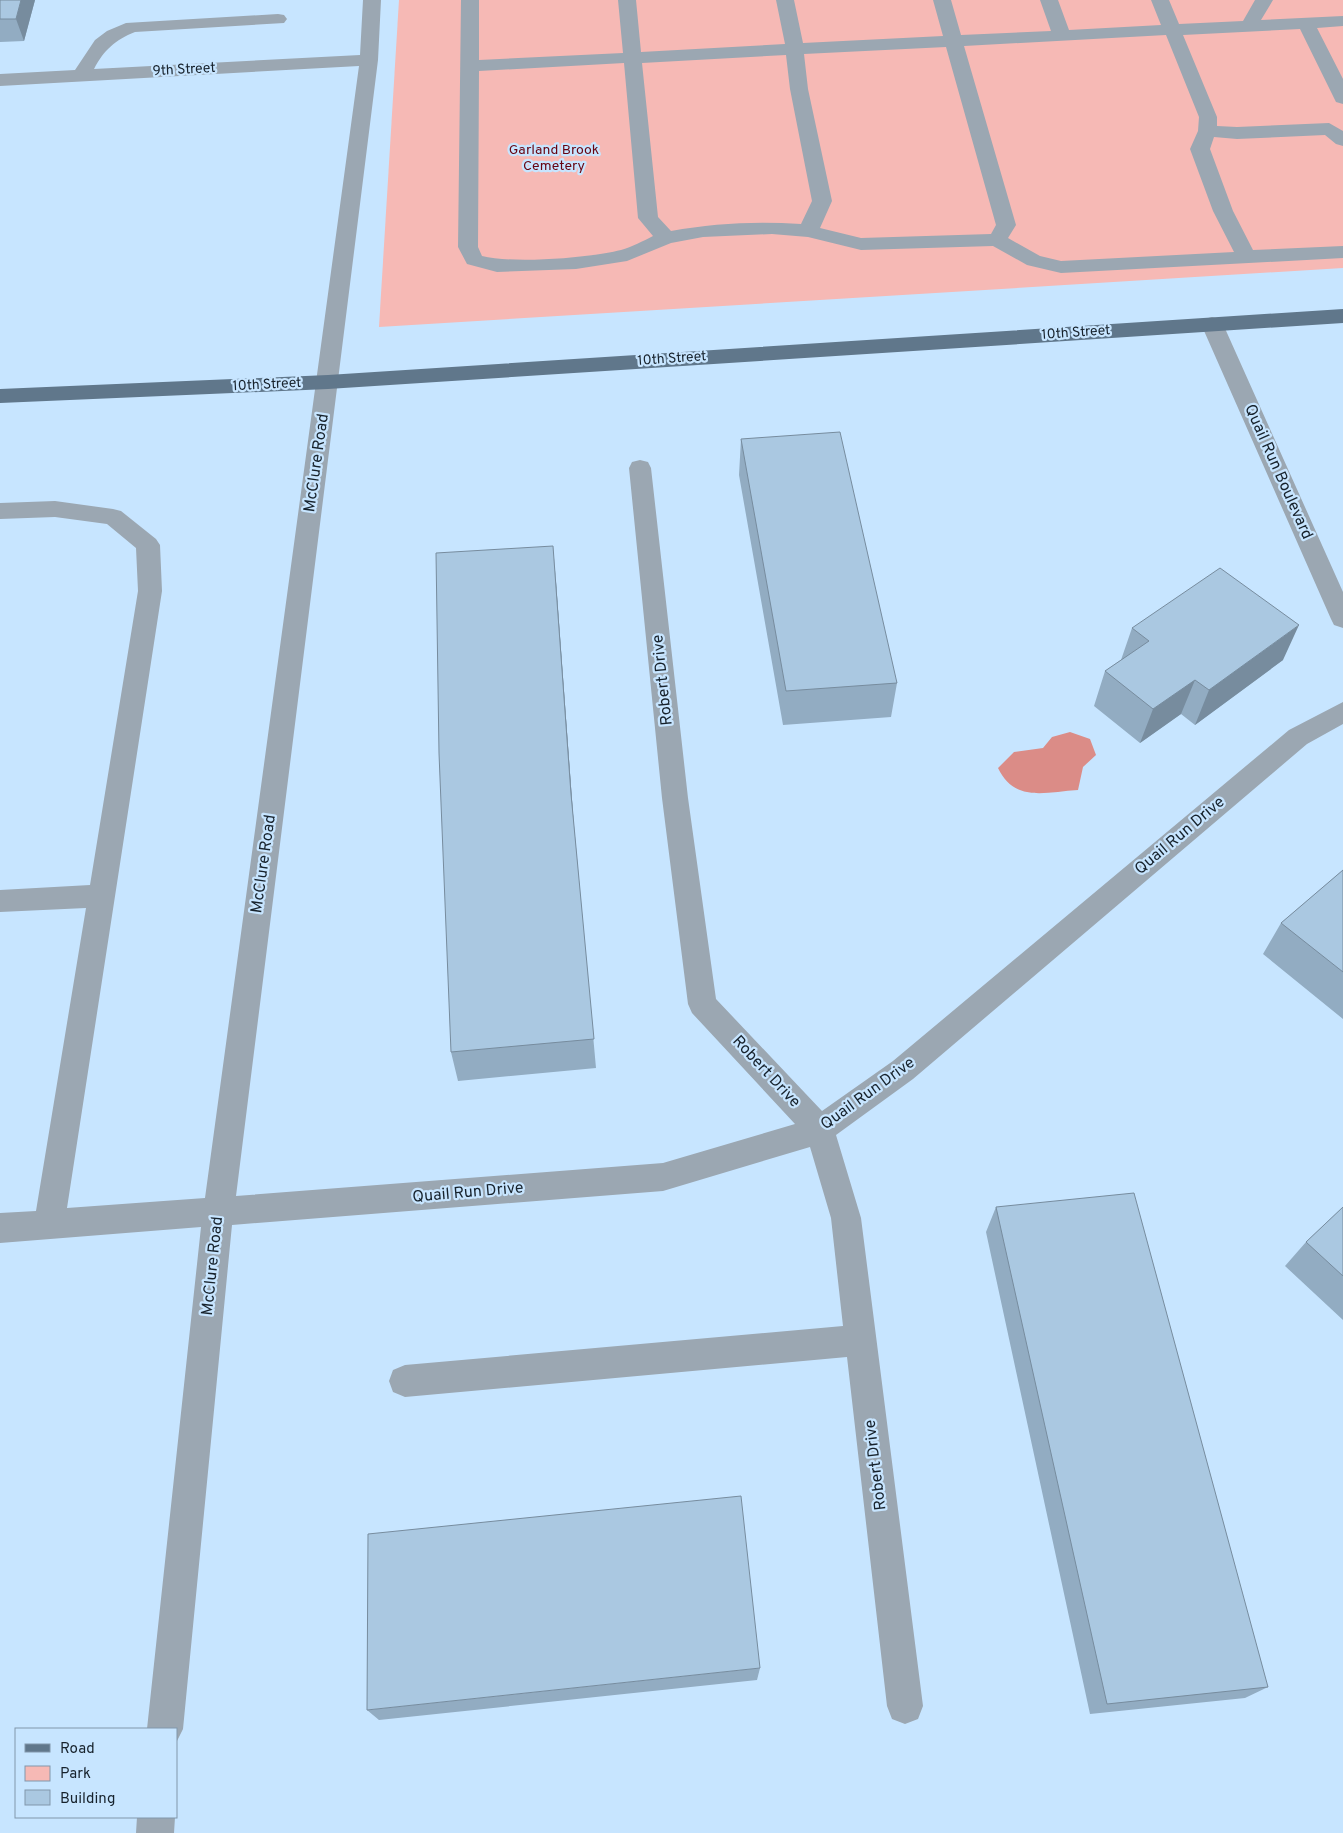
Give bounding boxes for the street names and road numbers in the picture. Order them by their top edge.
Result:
street label: 9th Street [152,60,216,80]
street label: 10th Street [1041,322,1111,344]
street label: 10th Street [637,348,707,370]
street label: 10th Street [232,375,302,395]
street label: Quail Run Boulevard [1239,401,1317,543]
street label: McClure Road [300,412,334,514]
street label: Robert Drive [648,634,678,726]
street label: Quail Run Drive [1131,793,1229,879]
street label: McClure Road [247,813,281,915]
street label: Robert Drive [728,1032,804,1112]
street label: Quail Run Drive [817,1053,919,1135]
street label: Quail Run Drive [412,1178,524,1208]
street label: McClure Road [198,1215,228,1317]
street label: Robert Drive [861,1418,891,1512]

